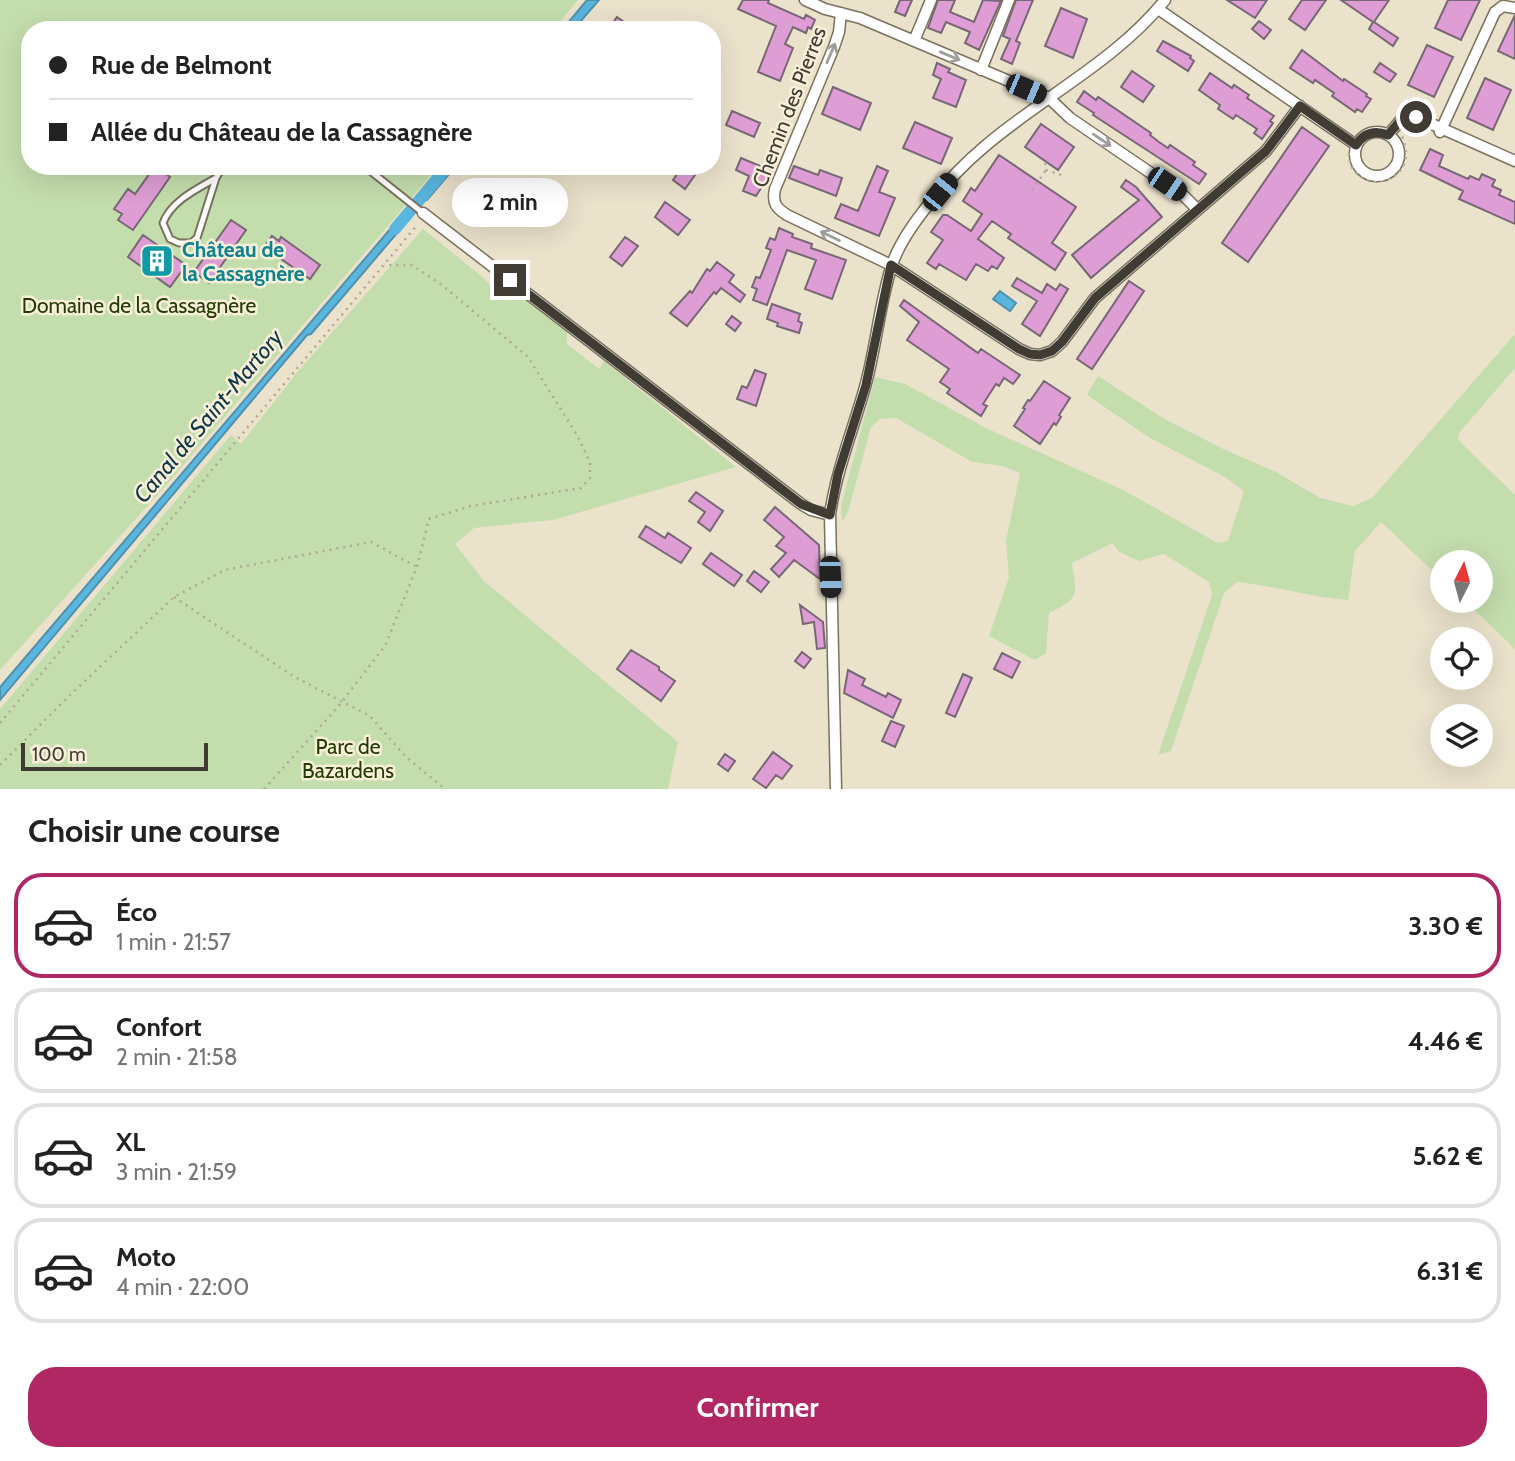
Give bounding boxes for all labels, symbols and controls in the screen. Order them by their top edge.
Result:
street label: Chemin des Pierres [747,23,831,191]
one-way arrow [826,42,839,64]
text: Rue de Belmont [91,49,272,81]
one-way arrow [939,50,960,63]
car [1003,71,1050,107]
route start [1400,101,1432,133]
text: Allée du Château de la Cassagnère [91,116,472,148]
one-way arrow [1092,133,1112,147]
car [1144,164,1191,204]
car [919,169,962,215]
callout: 2 min [452,178,568,228]
text: 2 min [482,188,538,216]
one-way arrow [820,228,841,242]
place label: Château de la Cassagnère [182,237,305,286]
building icon: Château de la Cassagnère [138,242,176,280]
route end [494,264,526,296]
park label: Domaine de la Cassagnère [22,293,256,318]
water label: Canal de Saint-Martory [127,323,290,508]
north arrow [1430,550,1493,612]
map controls [1430,550,1493,767]
car [819,556,842,598]
button: locate [1430,627,1493,690]
button: layers [1430,704,1493,767]
park label: Parc de Bazardens [302,734,394,783]
scale bar [21,740,208,772]
text: 100 m [32,743,86,766]
text: Choisir une course [28,811,280,850]
icon: car [32,894,95,957]
text: Éco [116,896,157,928]
text: 3.30 € [1408,910,1483,942]
text: 1 min · 21:57 [116,928,231,956]
icon: car [32,1009,95,1072]
text: Confort [116,1011,202,1043]
text: 4.46 € [1408,1025,1483,1057]
text: 2 min · 21:58 [116,1043,238,1071]
icon: car [32,1124,95,1187]
text: XL [116,1126,145,1158]
text: 5.62 € [1412,1140,1483,1172]
text: 3 min · 21:59 [116,1158,237,1186]
icon: car [32,1239,95,1302]
text: Moto [116,1241,176,1273]
text: 6.31 € [1416,1255,1483,1287]
text: 4 min · 22:00 [116,1273,249,1301]
button: Confirmer [28,1367,1487,1447]

